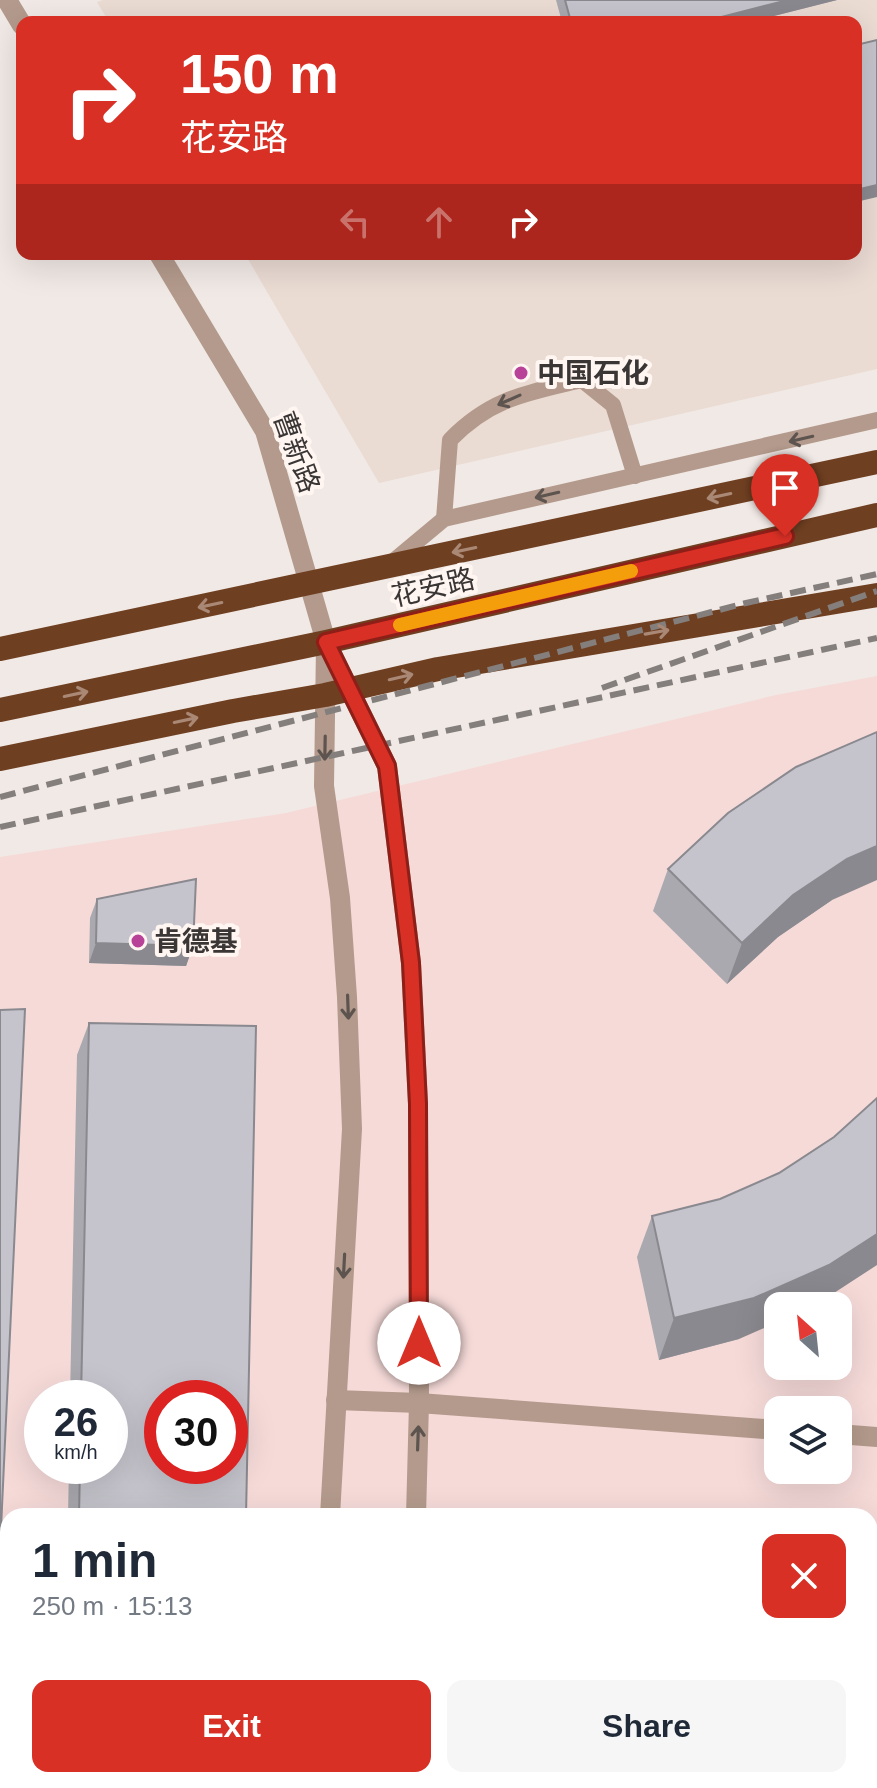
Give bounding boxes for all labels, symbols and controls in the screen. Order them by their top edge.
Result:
text: 150 m [180,42,339,105]
icon: right [48,48,152,152]
text: 花安路 [180,117,288,158]
icon: left [333,200,377,244]
icon: ahead [417,200,461,244]
icon: right [501,200,545,244]
place label: 中国石化 [537,358,649,389]
marker: 中国石化 [512,364,530,382]
one-way arrow [497,393,522,408]
street label: 曹新路 [268,407,325,497]
one-way arrow [789,432,815,447]
pin [751,454,819,536]
icon: arrive [763,466,807,510]
one-way arrow [535,488,561,503]
one-way arrow [706,489,732,504]
one-way arrow [452,543,478,558]
street label: 花安路 [389,563,478,612]
one-way arrow [198,598,223,613]
one-way arrow [644,624,669,639]
one-way arrow [388,669,413,684]
one-way arrow [63,686,89,701]
one-way arrow [173,712,198,727]
one-way arrow [317,734,333,761]
place label: 肯德基 [154,926,238,957]
marker: 肯德基 [129,932,147,950]
one-way arrow [340,993,355,1020]
one-way arrow [336,1253,351,1279]
north arrow [764,1292,852,1380]
map controls [764,1292,852,1484]
position arrow [377,1301,461,1385]
speed limit sign: 30 [144,1380,248,1484]
button: layers [764,1396,852,1484]
text: 26 [54,1400,98,1444]
one-way arrow [411,1425,426,1452]
text: km/h [54,1441,98,1463]
text: 1 min [32,1534,157,1587]
button: close [762,1534,846,1618]
text: 250 m · 15:13 [32,1591,192,1621]
button: Exit [32,1680,431,1772]
button: Share [447,1680,846,1772]

